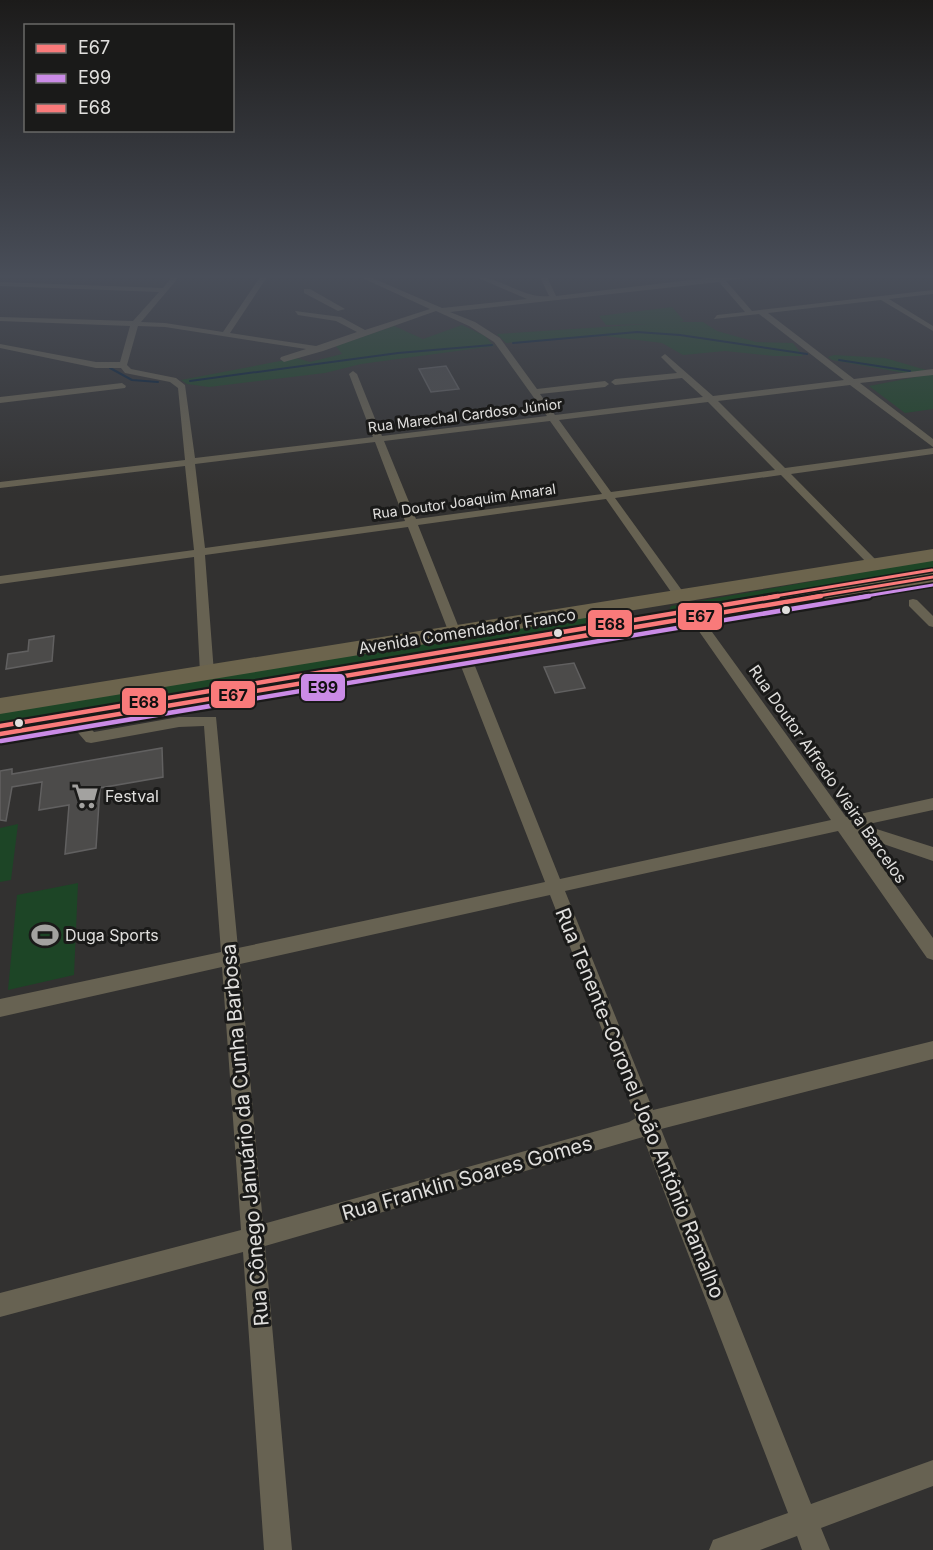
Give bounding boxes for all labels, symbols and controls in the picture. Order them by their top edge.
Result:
legend [24,24,234,132]
text: E67 [78,37,110,58]
text: E99 [78,67,111,88]
text: E68 [78,97,111,118]
street label: Rua Marechal Cardoso Júnior [367,395,563,435]
street label: Rua Doutor Joaquim Amaral [371,480,557,522]
line badge: E67 [677,602,723,631]
street label: Avenida Comendador Franco [357,604,577,658]
unlabelled marker [780,604,792,616]
text: E67 [685,606,715,626]
line badge: E68 [587,609,633,638]
text: E68 [595,614,625,634]
unlabelled marker [552,627,564,639]
street label: Rua Doutor Alfredo Vieira Barcelos [745,661,911,887]
line badge: E99 [300,673,346,702]
text: E99 [308,677,338,697]
line badge: E67 [210,680,256,709]
text: E67 [218,685,248,705]
line badge: E68 [121,687,167,716]
text: E68 [129,692,159,712]
unlabelled marker [13,717,25,729]
supermarket icon: Festval [70,781,100,811]
place label: Festval [105,786,159,806]
street label: Rua Tenente-Coronel João Antônio Ramalho [550,904,730,1302]
sports icon: Duga Sports [30,920,60,950]
place label: Duga Sports [65,925,159,945]
street label: Rua Cônego Januário da Cunha Barbosa [216,943,274,1327]
street label: Rua Franklin Soares Gomes [339,1131,595,1225]

